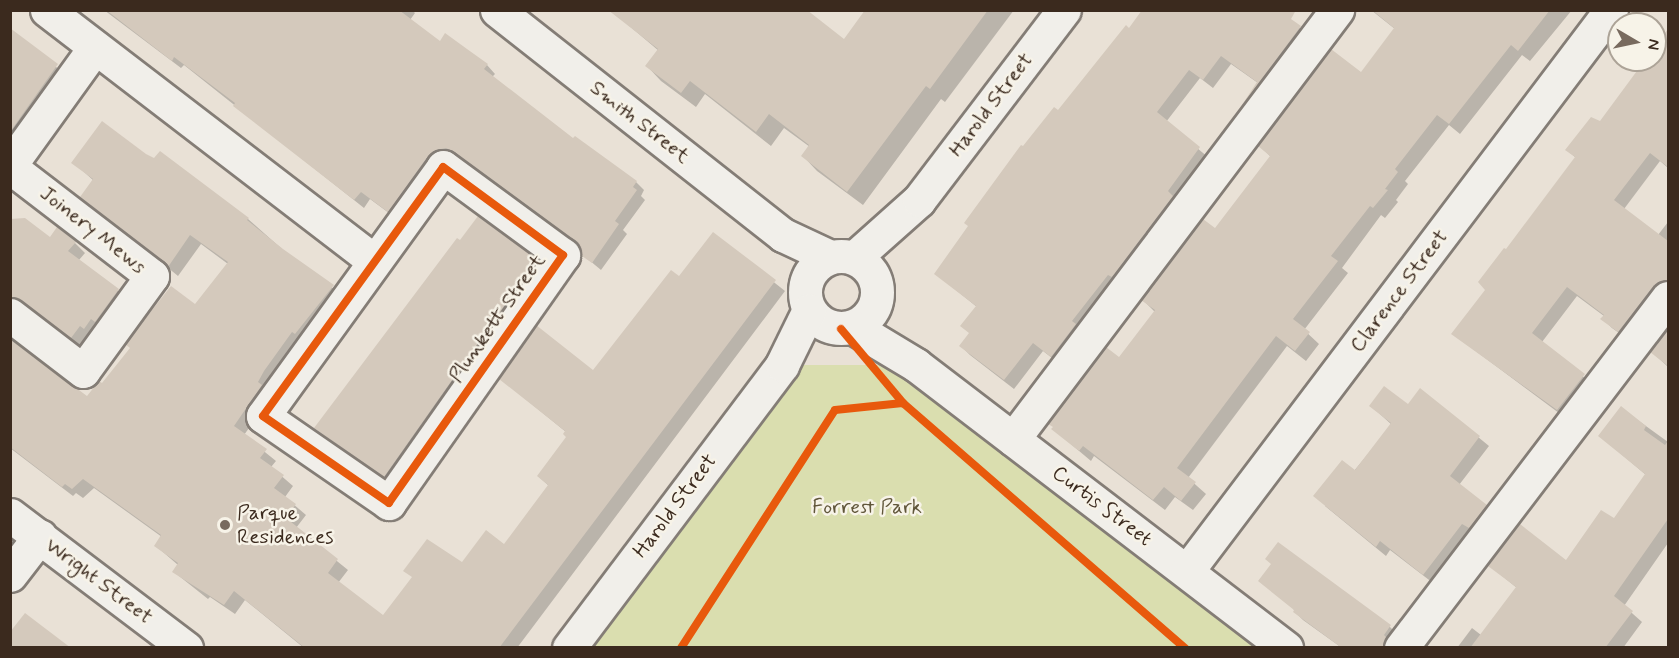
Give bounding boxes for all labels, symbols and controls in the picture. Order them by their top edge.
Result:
north arrow [1607,12,1667,72]
text: N [1642,38,1665,51]
street label: Harold Street [944,48,1038,162]
street label: Smith Street [585,75,695,169]
street label: Joinery Mews [37,182,149,278]
street label: Clarence Street [1345,225,1453,357]
street label: Plunkett Street [443,249,551,387]
street label: Harold Street [628,449,722,563]
street label: Curtis Street [1046,459,1158,553]
park label: Forrest Park [812,494,922,520]
place label: Parque Residences [237,500,334,550]
marker: Parque Residences [218,518,232,532]
street label: Wright Street [41,533,157,629]

